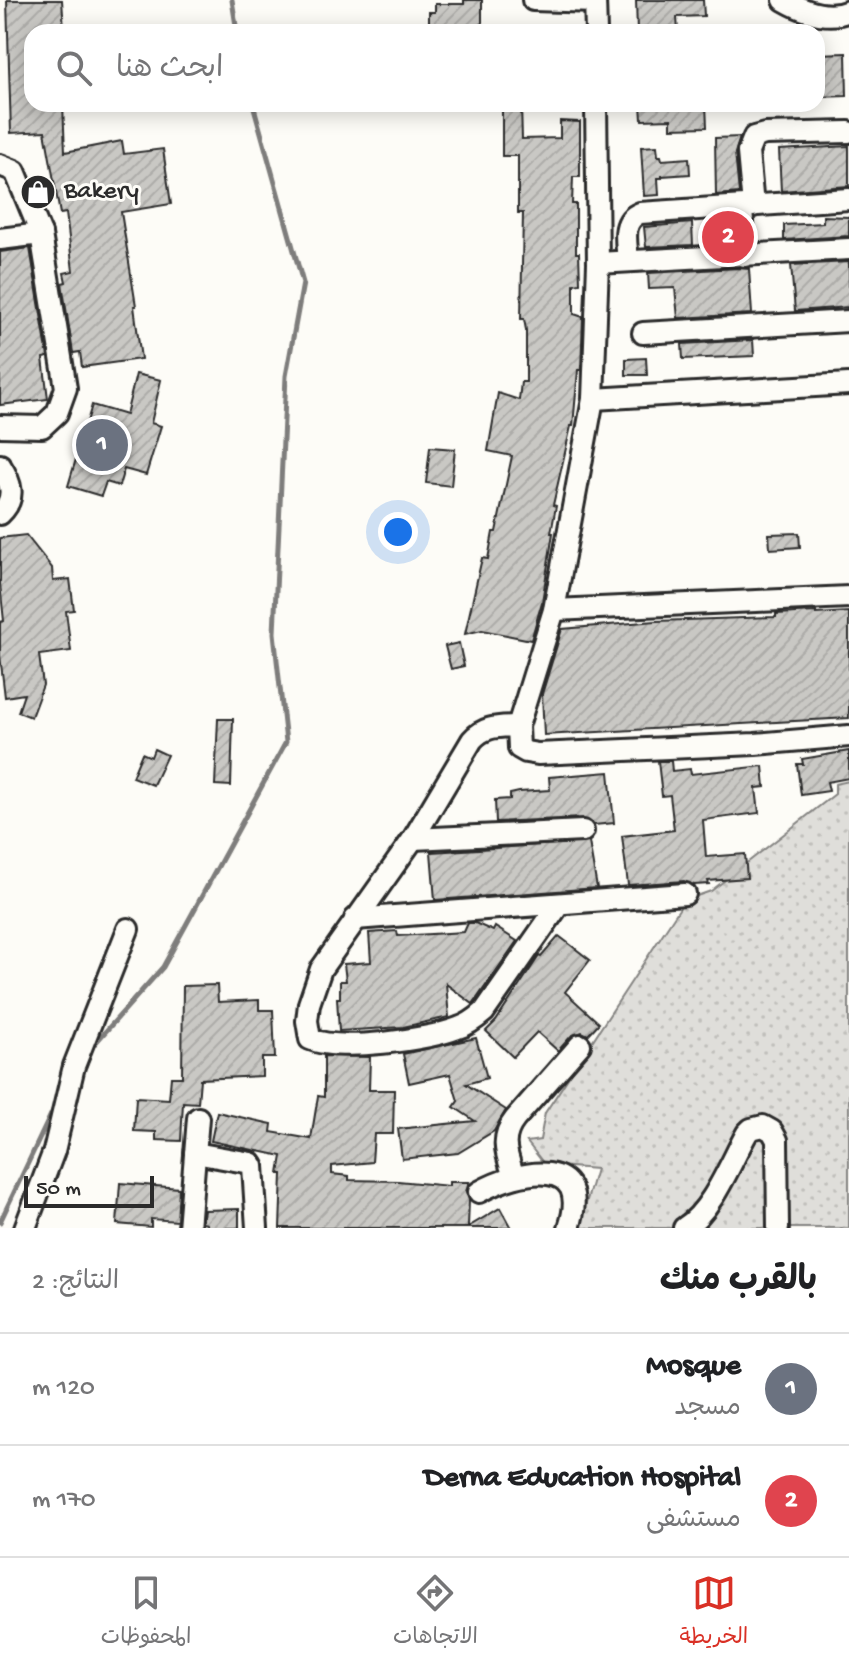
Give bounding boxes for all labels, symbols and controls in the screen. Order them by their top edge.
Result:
search box [24,24,825,112]
icon: search [52,46,96,90]
text: ابحث هنا [116,53,223,88]
shop icon: Bakery [19,173,57,211]
place label: Bakery [63,177,139,208]
pin: 2 [702,207,754,267]
pin: 1 [76,415,128,475]
your location [378,512,418,552]
scale bar [24,1172,154,1208]
text: 50 m [36,1177,81,1203]
text: بالقرب منك [660,1263,817,1303]
text: النتائج: 2 [32,1268,119,1299]
text: Mosque [646,1350,741,1385]
text: 120 m [32,1374,95,1405]
text: 1 [786,1374,796,1405]
text: مسجد [674,1394,741,1425]
text: Derna Education Hospital [424,1462,741,1497]
text: 170 m [32,1486,95,1517]
text: 2 [785,1486,797,1517]
text: مستشفى [646,1506,741,1537]
tab: المحفوظات [101,1571,191,1655]
tab: الاتجاهات [393,1571,478,1655]
tab: الخريطة [680,1571,748,1655]

